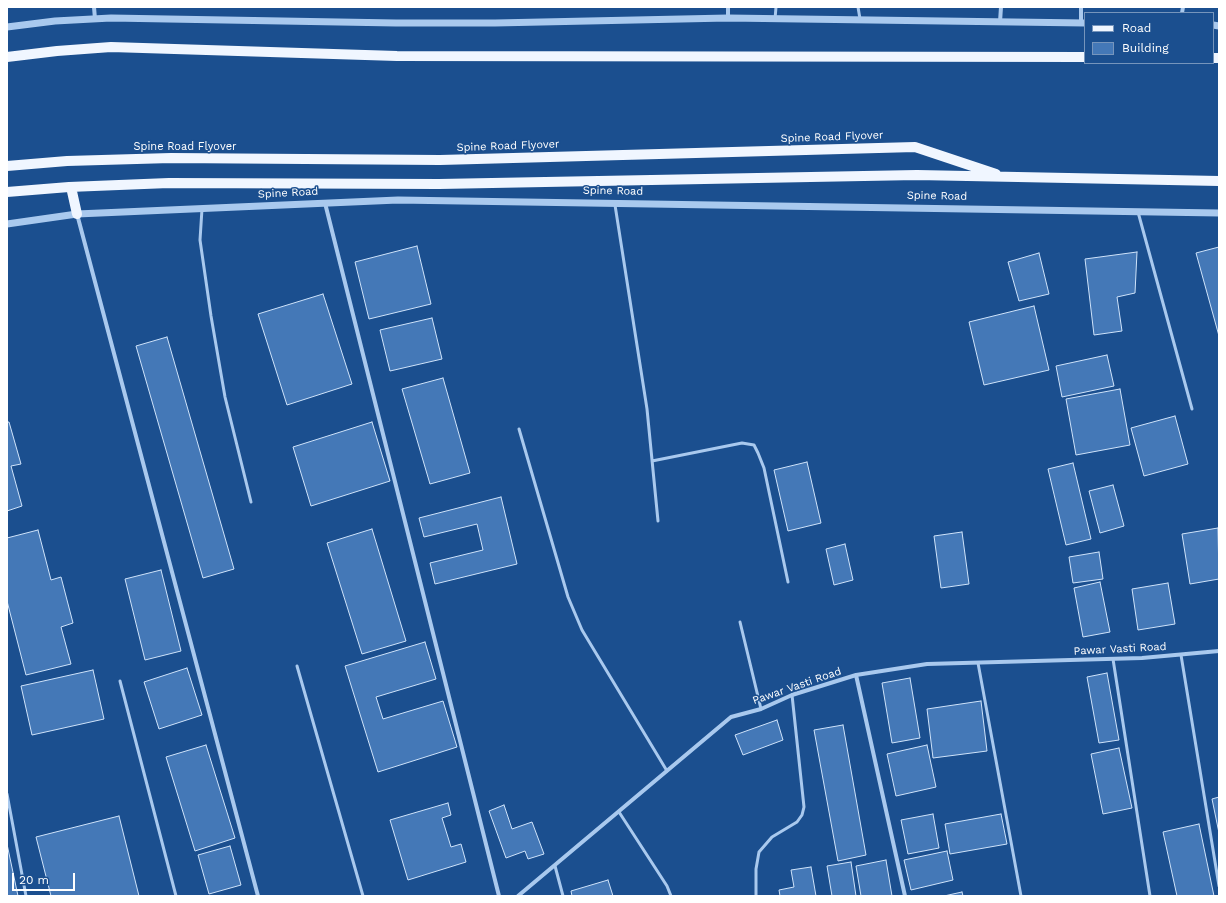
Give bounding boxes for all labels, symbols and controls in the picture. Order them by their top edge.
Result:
legend [1084,12,1214,64]
text: Road [1122,21,1151,35]
text: Building [1122,41,1169,55]
street label: Spine Road Flyover [780,129,884,145]
street label: Spine Road Flyover [456,138,560,154]
street label: Spine Road Flyover [134,140,236,154]
street label: Spine Road [583,184,643,198]
street label: Spine Road [257,185,319,201]
street label: Spine Road [907,189,967,203]
street label: Pawar Vasti Road [1073,640,1167,658]
street label: Pawar Vasti Road [751,665,843,707]
scale bar [14,865,77,891]
text: 20 m [19,873,49,887]

